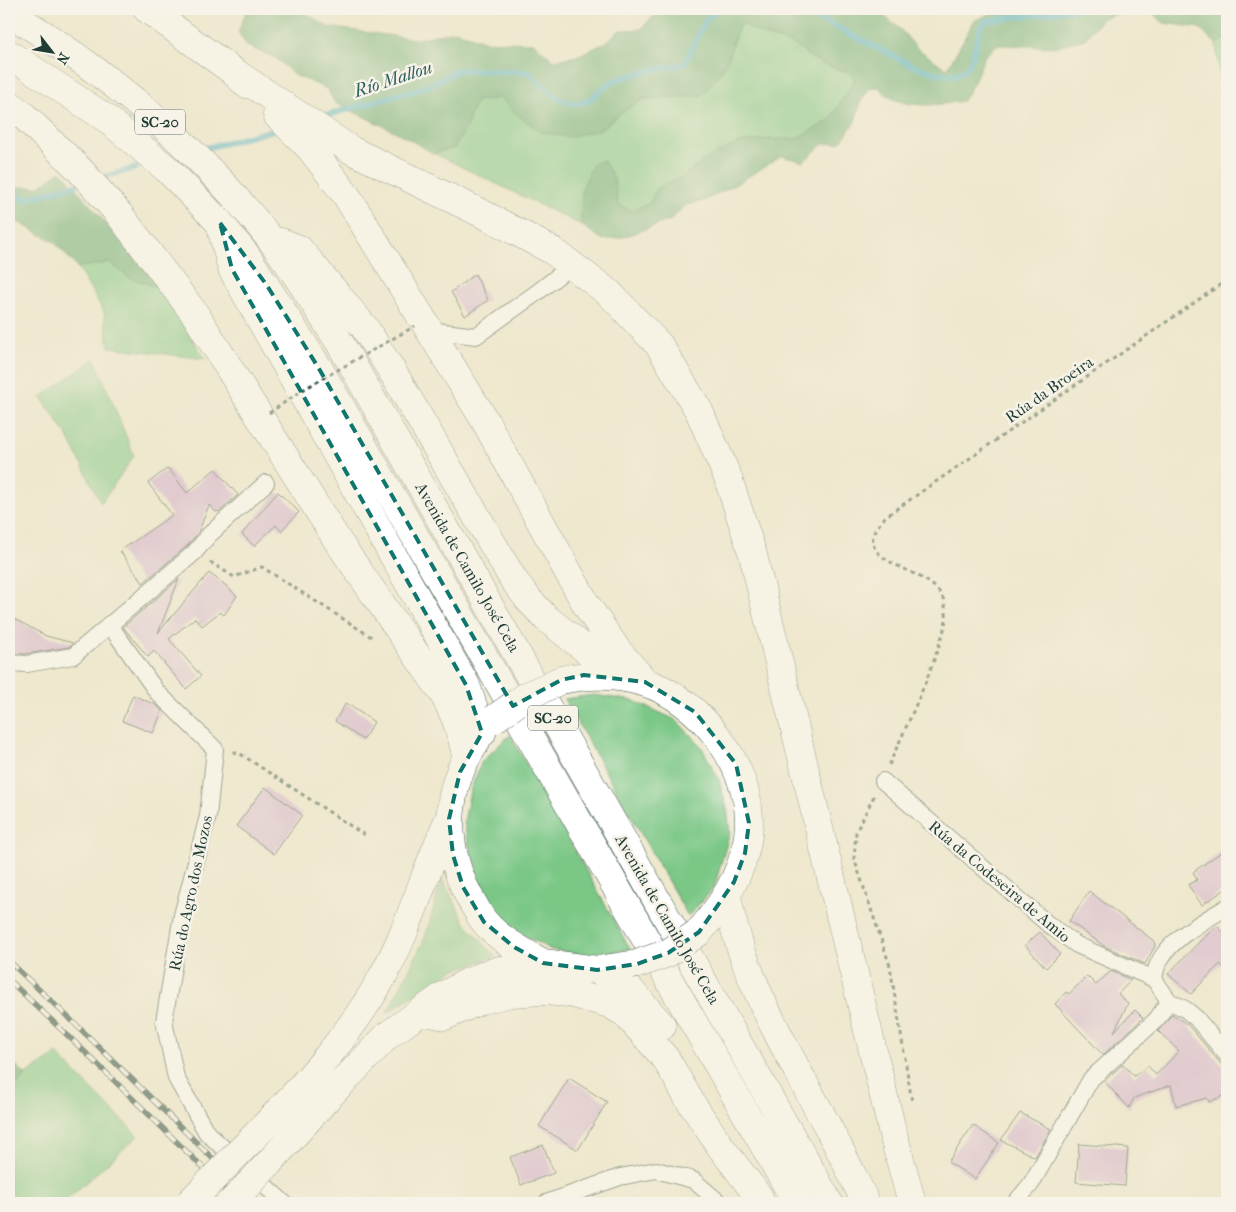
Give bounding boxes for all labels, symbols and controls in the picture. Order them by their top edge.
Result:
north arrow [28,28,78,78]
text: N [52,50,73,68]
water label: Río Mallou [350,57,435,102]
road number: SC-20 [135,110,185,134]
street label: Rúa da Broeira [1002,352,1097,427]
street label: Avenida de Camilo José Cela [411,478,524,656]
road number: SC-20 [528,706,578,730]
street label: Rúa do Agro dos Mozos [165,814,216,973]
street label: Rúa da Codeseira de Amio [925,817,1074,946]
street label: Avenida de Camilo José Cela [611,830,724,1008]

